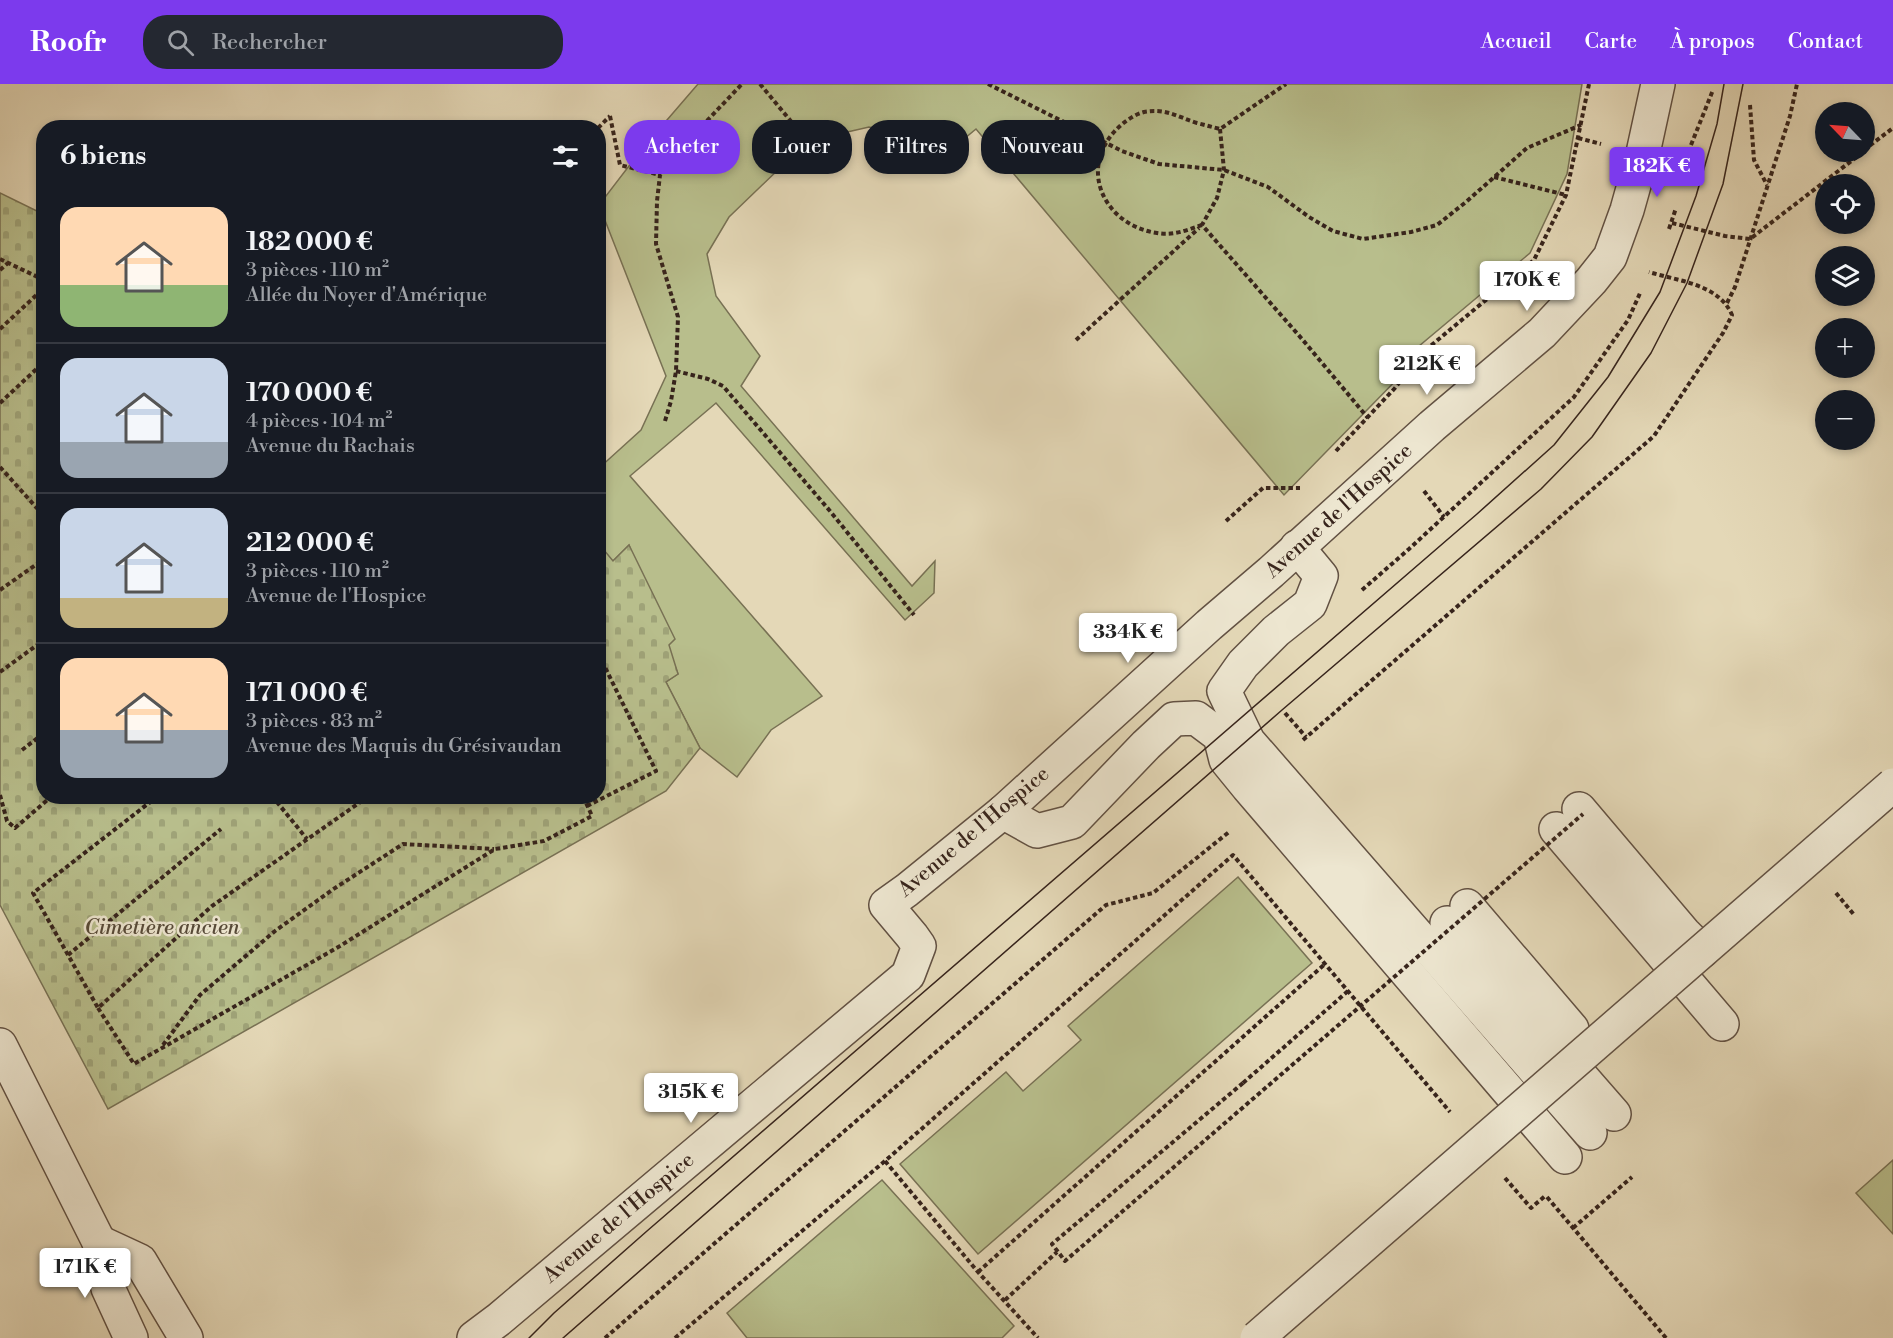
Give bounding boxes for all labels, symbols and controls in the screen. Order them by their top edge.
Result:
search box [143,15,563,69]
text: Roofr [30,25,107,60]
icon: search [164,26,197,59]
text: Rechercher [212,29,327,56]
text: Accueil [1481,29,1552,55]
text: Carte [1585,29,1637,55]
text: À propos [1670,29,1755,55]
text: Contact [1788,29,1863,55]
north arrow [1815,102,1875,162]
map controls [1815,102,1875,450]
chip: Acheter [624,120,740,174]
chip: Louer [752,120,852,174]
chip: Filtres [864,120,969,174]
chip: Nouveau [981,120,1105,174]
text: 6 biens [60,140,146,172]
icon: filters [549,140,582,173]
pin: 182K € [1608,147,1706,198]
text: 182K € [1624,154,1690,179]
button: locate [1815,174,1875,234]
text: 182 000 € [246,226,373,258]
icon: home [108,231,180,303]
button: layers [1815,246,1875,306]
text: 3 pièces · 110 m² [246,258,389,283]
pin: 170K € [1478,261,1576,312]
text: 170K € [1494,268,1560,293]
text: Allée du Noyer d'Amérique [246,283,487,308]
button: + [1815,318,1875,378]
pin: 212K € [1378,345,1476,396]
text: 212K € [1393,352,1461,377]
text: 170 000 € [246,377,372,409]
icon: home [108,382,180,454]
button: − [1815,390,1875,450]
text: 4 pièces · 104 m² [246,409,393,434]
text: Avenue du Rachais [246,434,415,459]
street label: Avenue de l'Hospice [1259,438,1418,585]
text: 212 000 € [246,527,374,559]
icon: home [108,532,180,604]
text: 3 pièces · 110 m² [246,559,389,584]
text: Avenue de l'Hospice [246,584,426,609]
pin: 334K € [1079,613,1177,664]
text: 334K € [1093,620,1163,645]
text: 171 000 € [246,677,368,709]
icon: home [108,682,180,754]
text: 3 pièces · 83 m² [246,709,382,734]
text: Avenue des Maquis du Grésivaudan [246,734,562,759]
street label: Avenue de l'Hospice [892,761,1055,903]
park label: Cimetière ancien [84,915,240,941]
pin: 315K € [642,1073,740,1124]
text: 315K € [658,1080,724,1105]
street label: Avenue de l'Hospice [537,1147,700,1289]
pin: 171K € [36,1248,134,1299]
text: 171K € [54,1255,116,1280]

